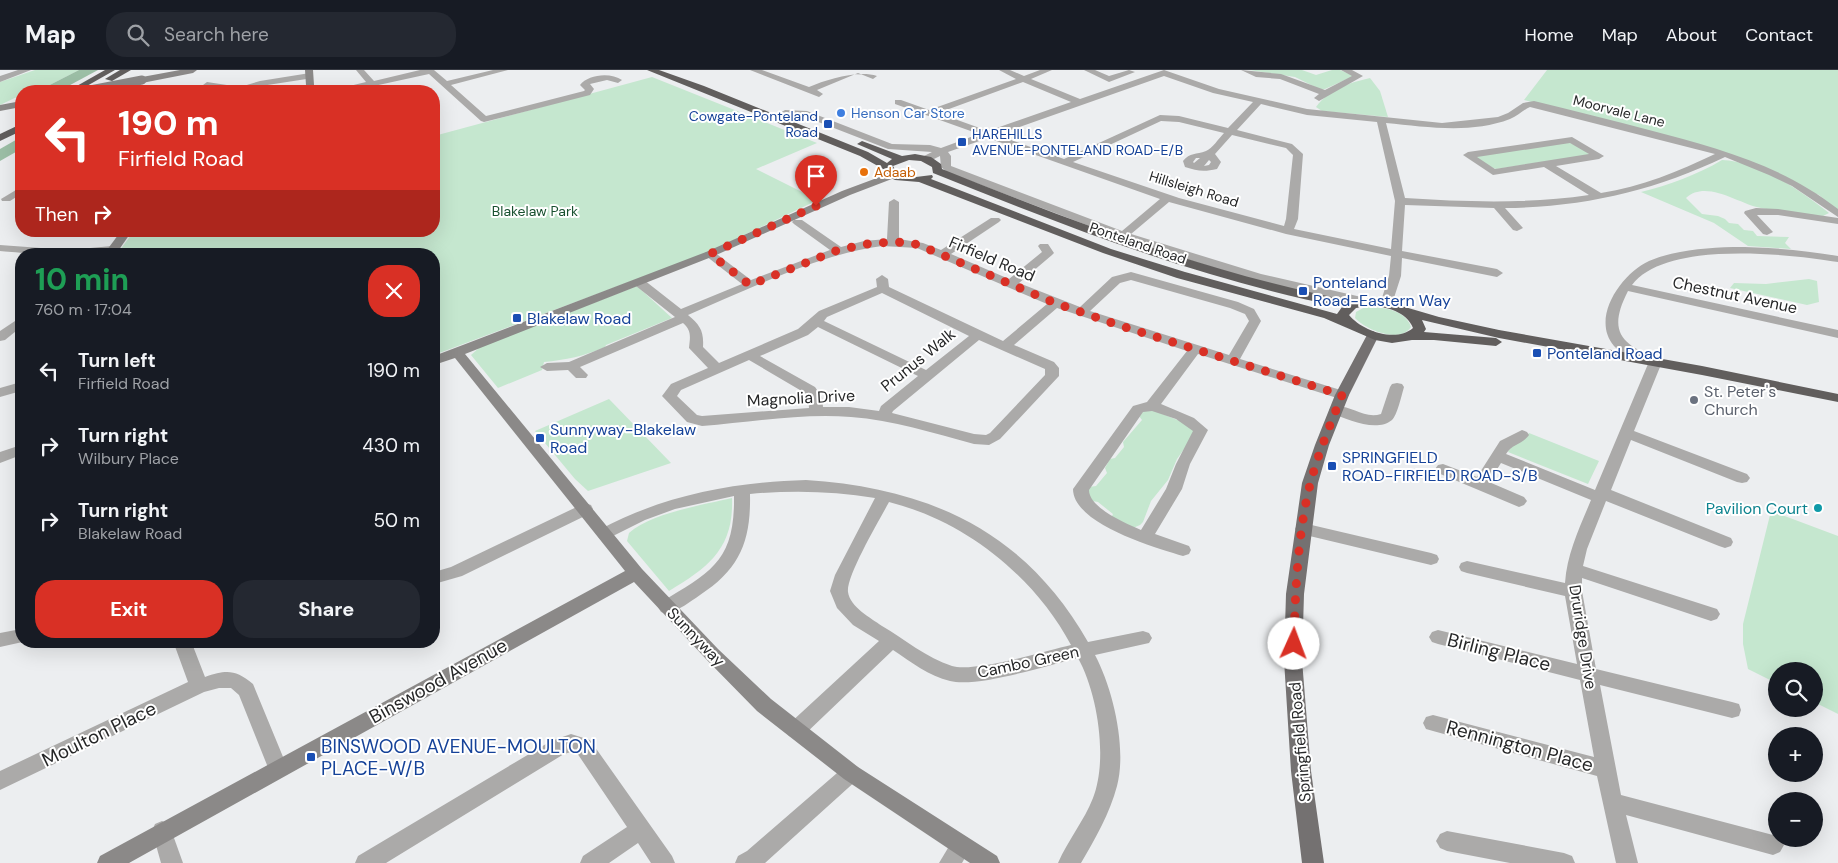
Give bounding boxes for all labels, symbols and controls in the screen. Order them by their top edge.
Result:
search box [106,12,456,57]
text: Map [25,19,76,50]
icon: search [124,21,152,49]
text: Search here [164,22,269,47]
text: Home [1524,23,1574,47]
text: Map [1602,23,1638,47]
text: About [1666,23,1717,47]
text: Contact [1745,23,1813,47]
street label: Moorvale Lane [1571,91,1667,131]
text: 190 m [118,100,219,146]
place label: Henson Car Store [851,104,965,122]
icon: left [35,105,100,170]
place label: Cowgate-Ponteland Road [689,107,818,141]
marker: Henson Car Store [835,107,847,119]
marker: Cowgate-Ponteland Road [822,118,834,130]
place label: HAREHILLS AVENUE-PONTELAND ROAD-E/B [972,125,1183,159]
marker: HAREHILLS AVENUE-PONTELAND ROAD-E/B [956,136,968,148]
text: Firfield Road [118,144,244,173]
pin [795,155,837,206]
icon: arrive [802,162,830,190]
place label: Adaab [874,163,916,181]
marker: Adaab [858,166,870,178]
street label: Hillsleigh Road [1147,167,1241,211]
icon: right [88,200,116,228]
text: Then [35,202,78,227]
park label: Blakelaw Park [492,202,578,220]
street label: Ponteland Road [1087,218,1189,268]
street label: Firfield Road [946,231,1038,287]
text: 10 min [35,260,129,299]
button: close [368,265,420,317]
place label: Ponteland Road-Eastern Way [1313,272,1451,311]
street label: Chestnut Avenue [1671,272,1799,318]
marker: Ponteland Road-Eastern Way [1297,285,1309,297]
text: 760 m · 17:04 [35,299,132,320]
place label: Blakelaw Road [527,308,631,329]
marker: Blakelaw Road [511,312,523,324]
street label: Prunus Walk [876,324,960,396]
place label: Ponteland Road [1547,343,1663,364]
marker: Ponteland Road [1531,347,1543,359]
text: Turn left [78,348,156,373]
icon: left [35,357,63,385]
text: 190 m [367,358,420,383]
text: Firfield Road [78,373,170,394]
place label: St. Peter's Church [1704,381,1776,420]
street label: Magnolia Drive [747,385,855,411]
marker: St. Peter's Church [1688,394,1700,406]
place label: Sunnyway-Blakelaw Road [550,419,696,458]
text: Turn right [78,423,168,448]
icon: right [35,432,63,460]
marker: Sunnyway-Blakelaw Road [534,432,546,444]
text: 430 m [362,433,420,458]
place label: SPRINGFIELD ROAD-FIRFIELD ROAD-S/B [1342,447,1538,486]
text: Wilbury Place [78,448,179,469]
marker: SPRINGFIELD ROAD-FIRFIELD ROAD-S/B [1326,460,1338,472]
text: Turn right [78,498,168,523]
place label: Pavilion Court [1706,498,1808,519]
marker: Pavilion Court [1812,502,1824,514]
icon: right [35,507,63,535]
text: 50 m [373,508,420,533]
text: Blakelaw Road [78,523,182,544]
button: Exit [35,580,223,638]
button: Share [233,580,420,638]
street label: Druridge Drive [1564,583,1602,691]
street label: Sunnyway [662,603,730,671]
position arrow [1267,617,1319,669]
street label: Birling Place [1445,627,1553,677]
street label: Binswood Avenue [364,633,512,729]
street label: Cambo Green [975,641,1081,683]
map controls [1768,662,1823,847]
button: search [1768,662,1823,717]
street label: Springfield Road [1284,681,1316,803]
street label: Moulton Place [38,696,160,772]
street label: Rennington Place [1444,714,1596,778]
button: + [1768,727,1823,782]
place label: BINSWOOD AVENUE-MOULTON PLACE-W/B [321,734,596,781]
marker: BINSWOOD AVENUE-MOULTON PLACE-W/B [305,751,317,763]
button: − [1768,792,1823,847]

